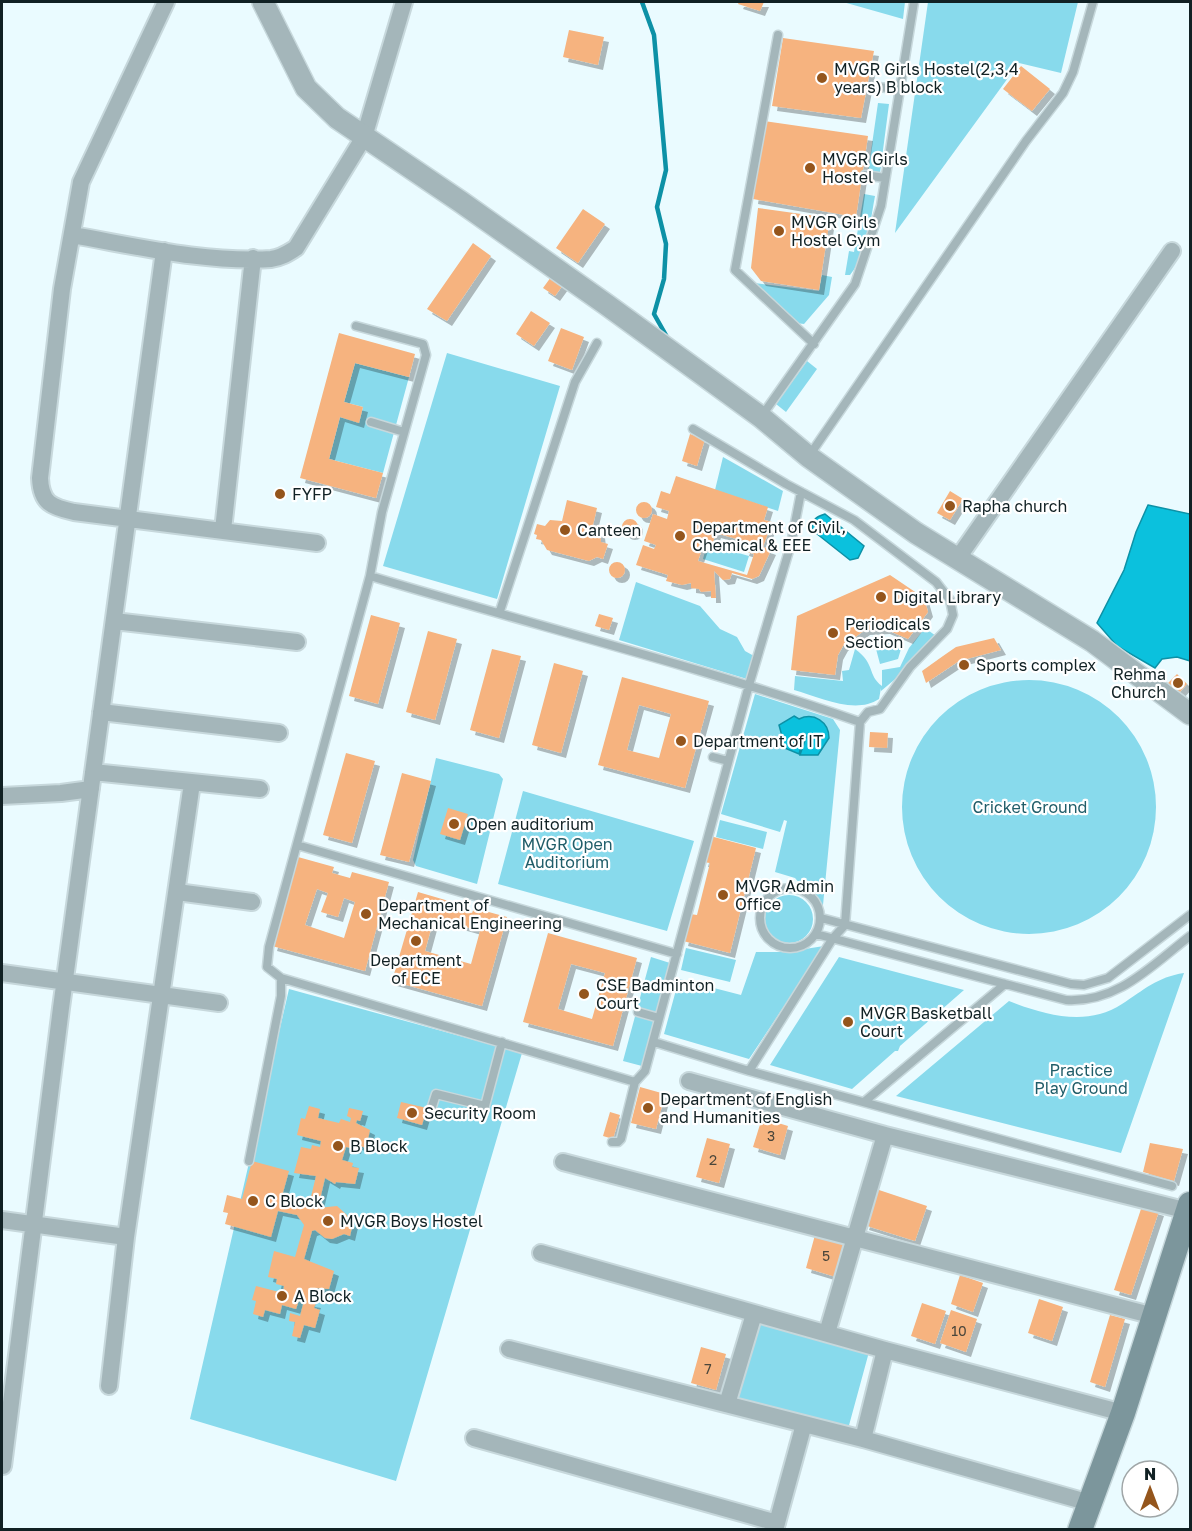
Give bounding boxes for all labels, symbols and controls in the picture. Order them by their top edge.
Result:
place label: MVGR Girls Hostel(2,3,4 years) B block [834,59,1019,97]
marker: MVGR Girls Hostel(2,3,4 years) B block [815,71,829,85]
place label: MVGR Girls Hostel [822,149,908,187]
marker: MVGR Girls Hostel [803,161,817,175]
place label: MVGR Girls Hostel Gym [791,212,880,250]
marker: MVGR Girls Hostel Gym [772,224,786,238]
place label: FYFP [292,484,332,504]
marker: FYFP [273,487,287,501]
place label: Rapha church [962,496,1067,516]
marker: Rapha church [943,499,957,513]
place label: Department of Civil, Chemical & EEE [692,517,846,555]
place label: Canteen [577,520,641,540]
marker: Canteen [558,523,572,537]
marker: Department of Civil, Chemical & EEE [673,529,687,543]
place label: Digital Library [893,587,1001,607]
marker: Digital Library [874,590,888,604]
place label: Periodicals Section [845,614,930,652]
marker: Periodicals Section [826,626,840,640]
place label: Sports complex [976,655,1096,675]
marker: Sports complex [957,658,971,672]
place label: Rehma Church [1111,664,1166,702]
marker: Rehma Church [1171,676,1185,690]
place label: Department of IT [693,731,823,751]
marker: Department of IT [674,734,688,748]
park label: Cricket Ground [973,797,1087,817]
place label: Open auditorium [466,814,594,834]
marker: Open auditorium [447,817,461,831]
park label: MVGR Open Auditorium [521,834,613,872]
place label: MVGR Admin Office [735,876,834,914]
marker: MVGR Admin Office [716,888,730,902]
place label: Department of Mechanical Engineering [378,895,562,933]
marker: Department of Mechanical Engineering [359,907,373,921]
marker: Department of ECE [409,934,423,948]
place label: Department of ECE [370,950,462,988]
place label: CSE Badminton Court [596,975,714,1013]
marker: CSE Badminton Court [577,987,591,1001]
place label: MVGR Basketball Court [860,1003,992,1041]
marker: MVGR Basketball Court [841,1015,855,1029]
park label: Practice Play Ground [1034,1060,1128,1098]
place label: Department of English and Humanities [660,1089,832,1127]
marker: Department of English and Humanities [641,1101,655,1115]
place label: Security Room [424,1103,536,1123]
marker: Security Room [405,1106,419,1120]
house number: 3 [767,1127,775,1144]
place label: B Block [350,1136,408,1156]
marker: B Block [331,1139,345,1153]
house number: 2 [709,1151,717,1168]
place label: C Block [265,1191,323,1211]
marker: C Block [246,1194,260,1208]
place label: MVGR Boys Hostel [340,1211,483,1231]
marker: MVGR Boys Hostel [321,1214,335,1228]
house number: 5 [822,1247,830,1264]
place label: A Block [294,1286,352,1306]
marker: A Block [275,1289,289,1303]
house number: 10 [951,1322,967,1339]
house number: 7 [704,1360,712,1377]
north arrow [1120,1459,1180,1519]
text: N [1144,1464,1156,1484]

